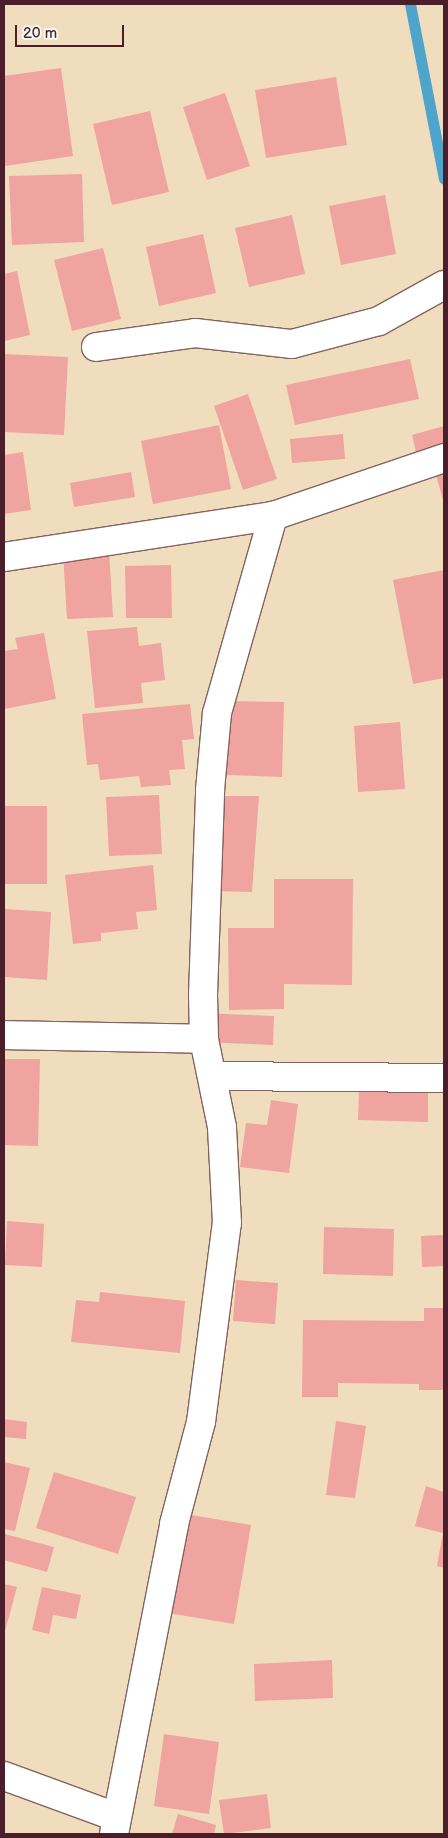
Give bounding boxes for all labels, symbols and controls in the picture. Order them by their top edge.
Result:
scale bar [18,15,126,47]
text: 20 m [23,24,57,43]

